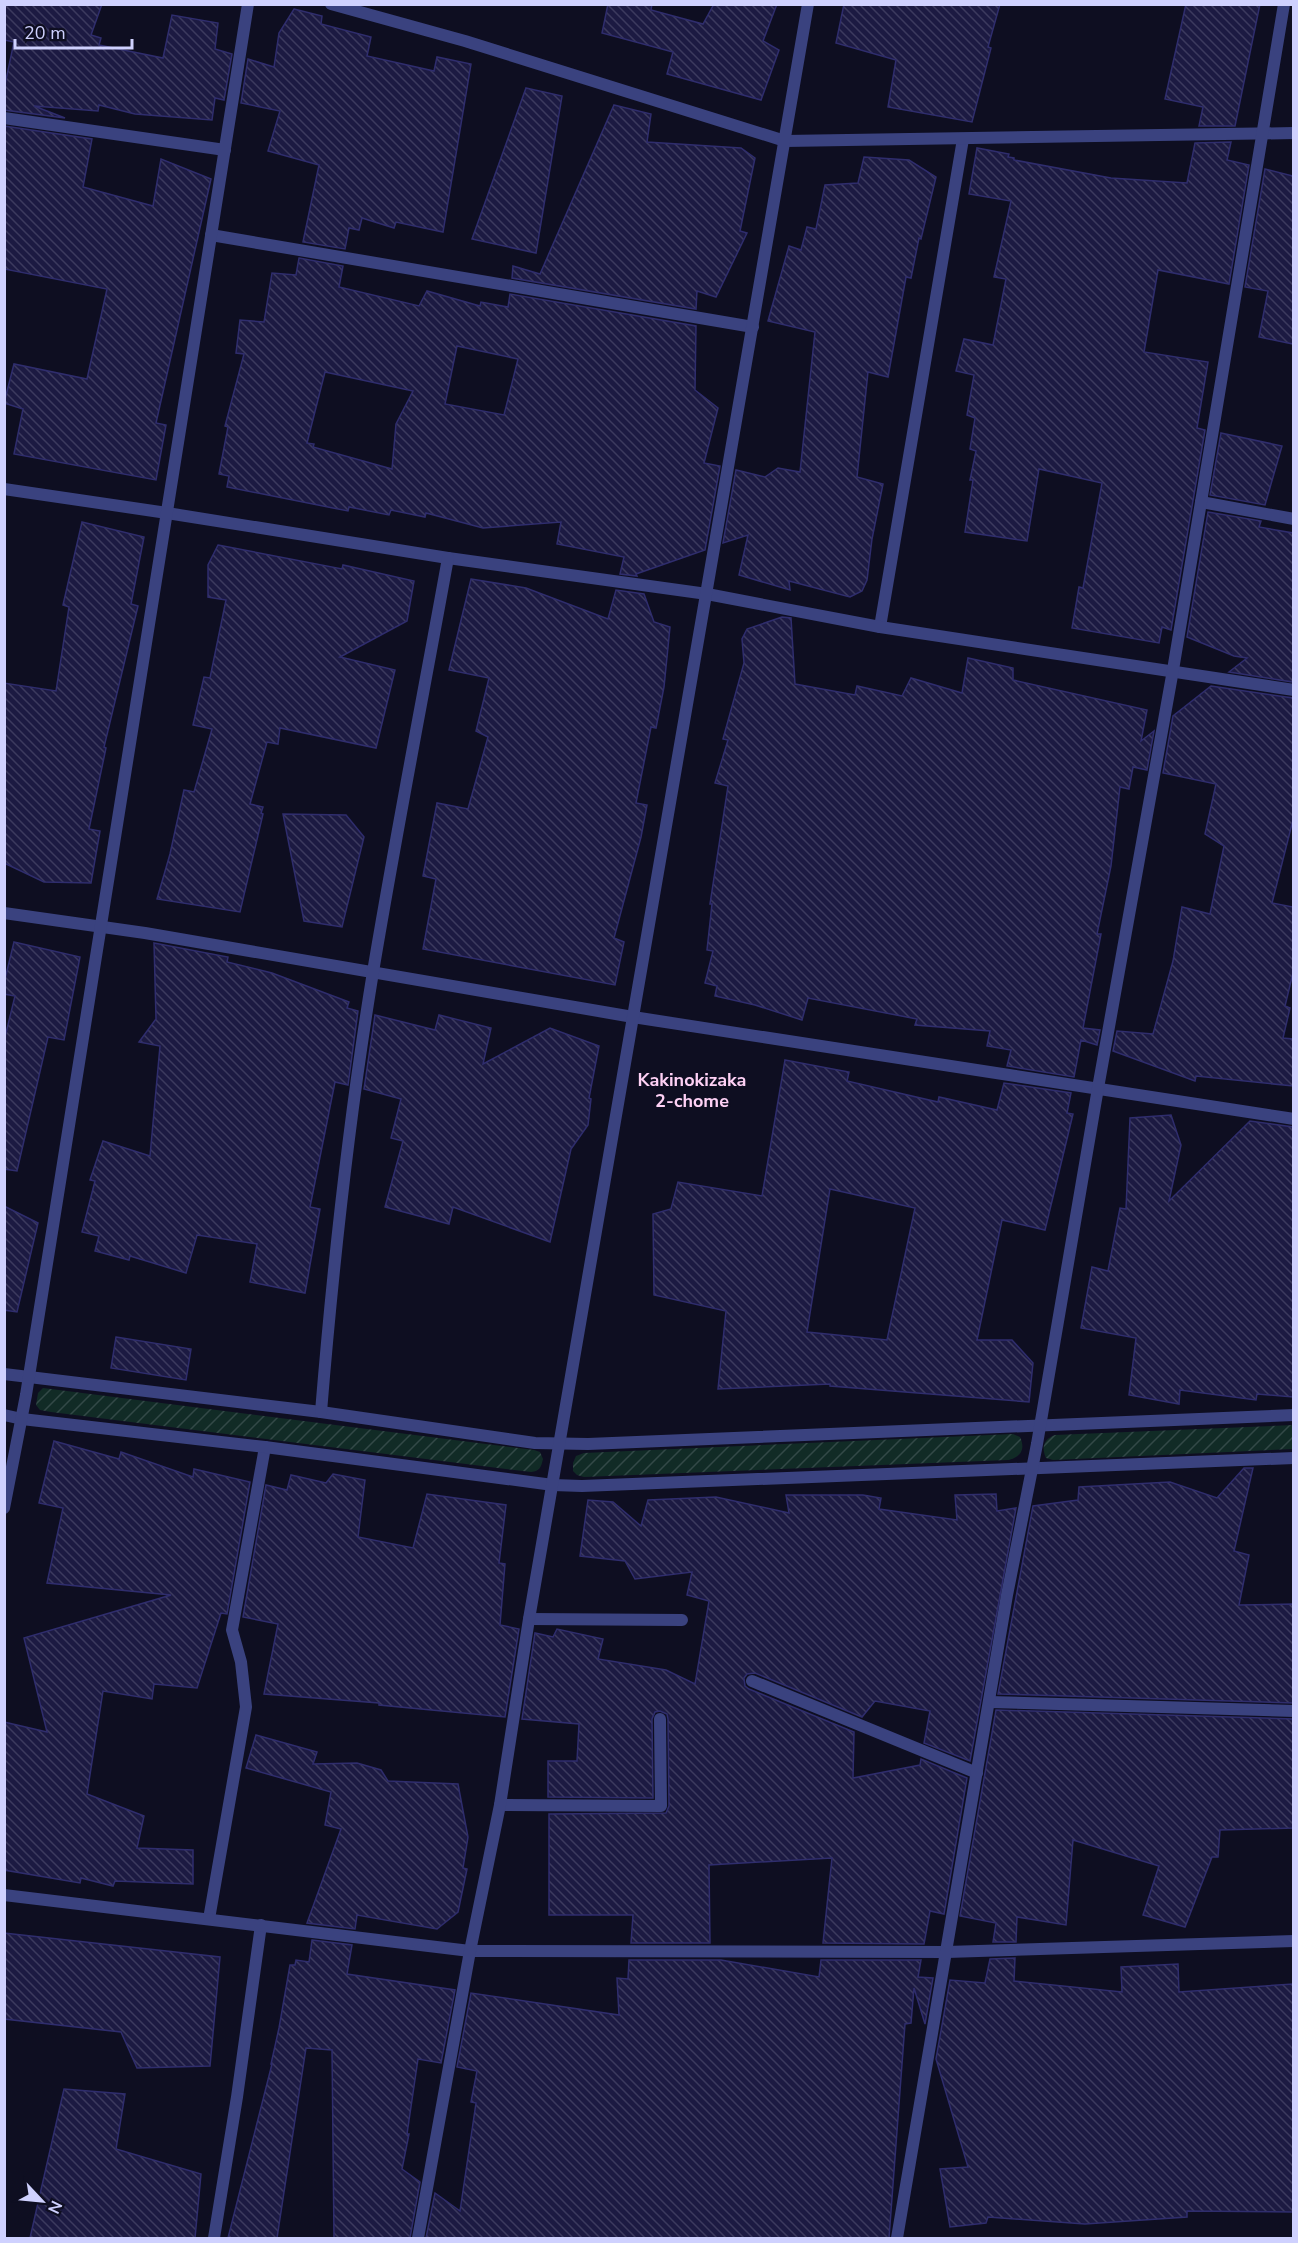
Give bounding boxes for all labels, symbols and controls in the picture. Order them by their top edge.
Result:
scale bar [15,12,132,50]
text: 20 m [24,21,66,45]
district label: Kakinokizaka 2-chome [638,1068,746,1113]
north arrow [12,2171,72,2231]
text: N [42,2197,67,2217]

